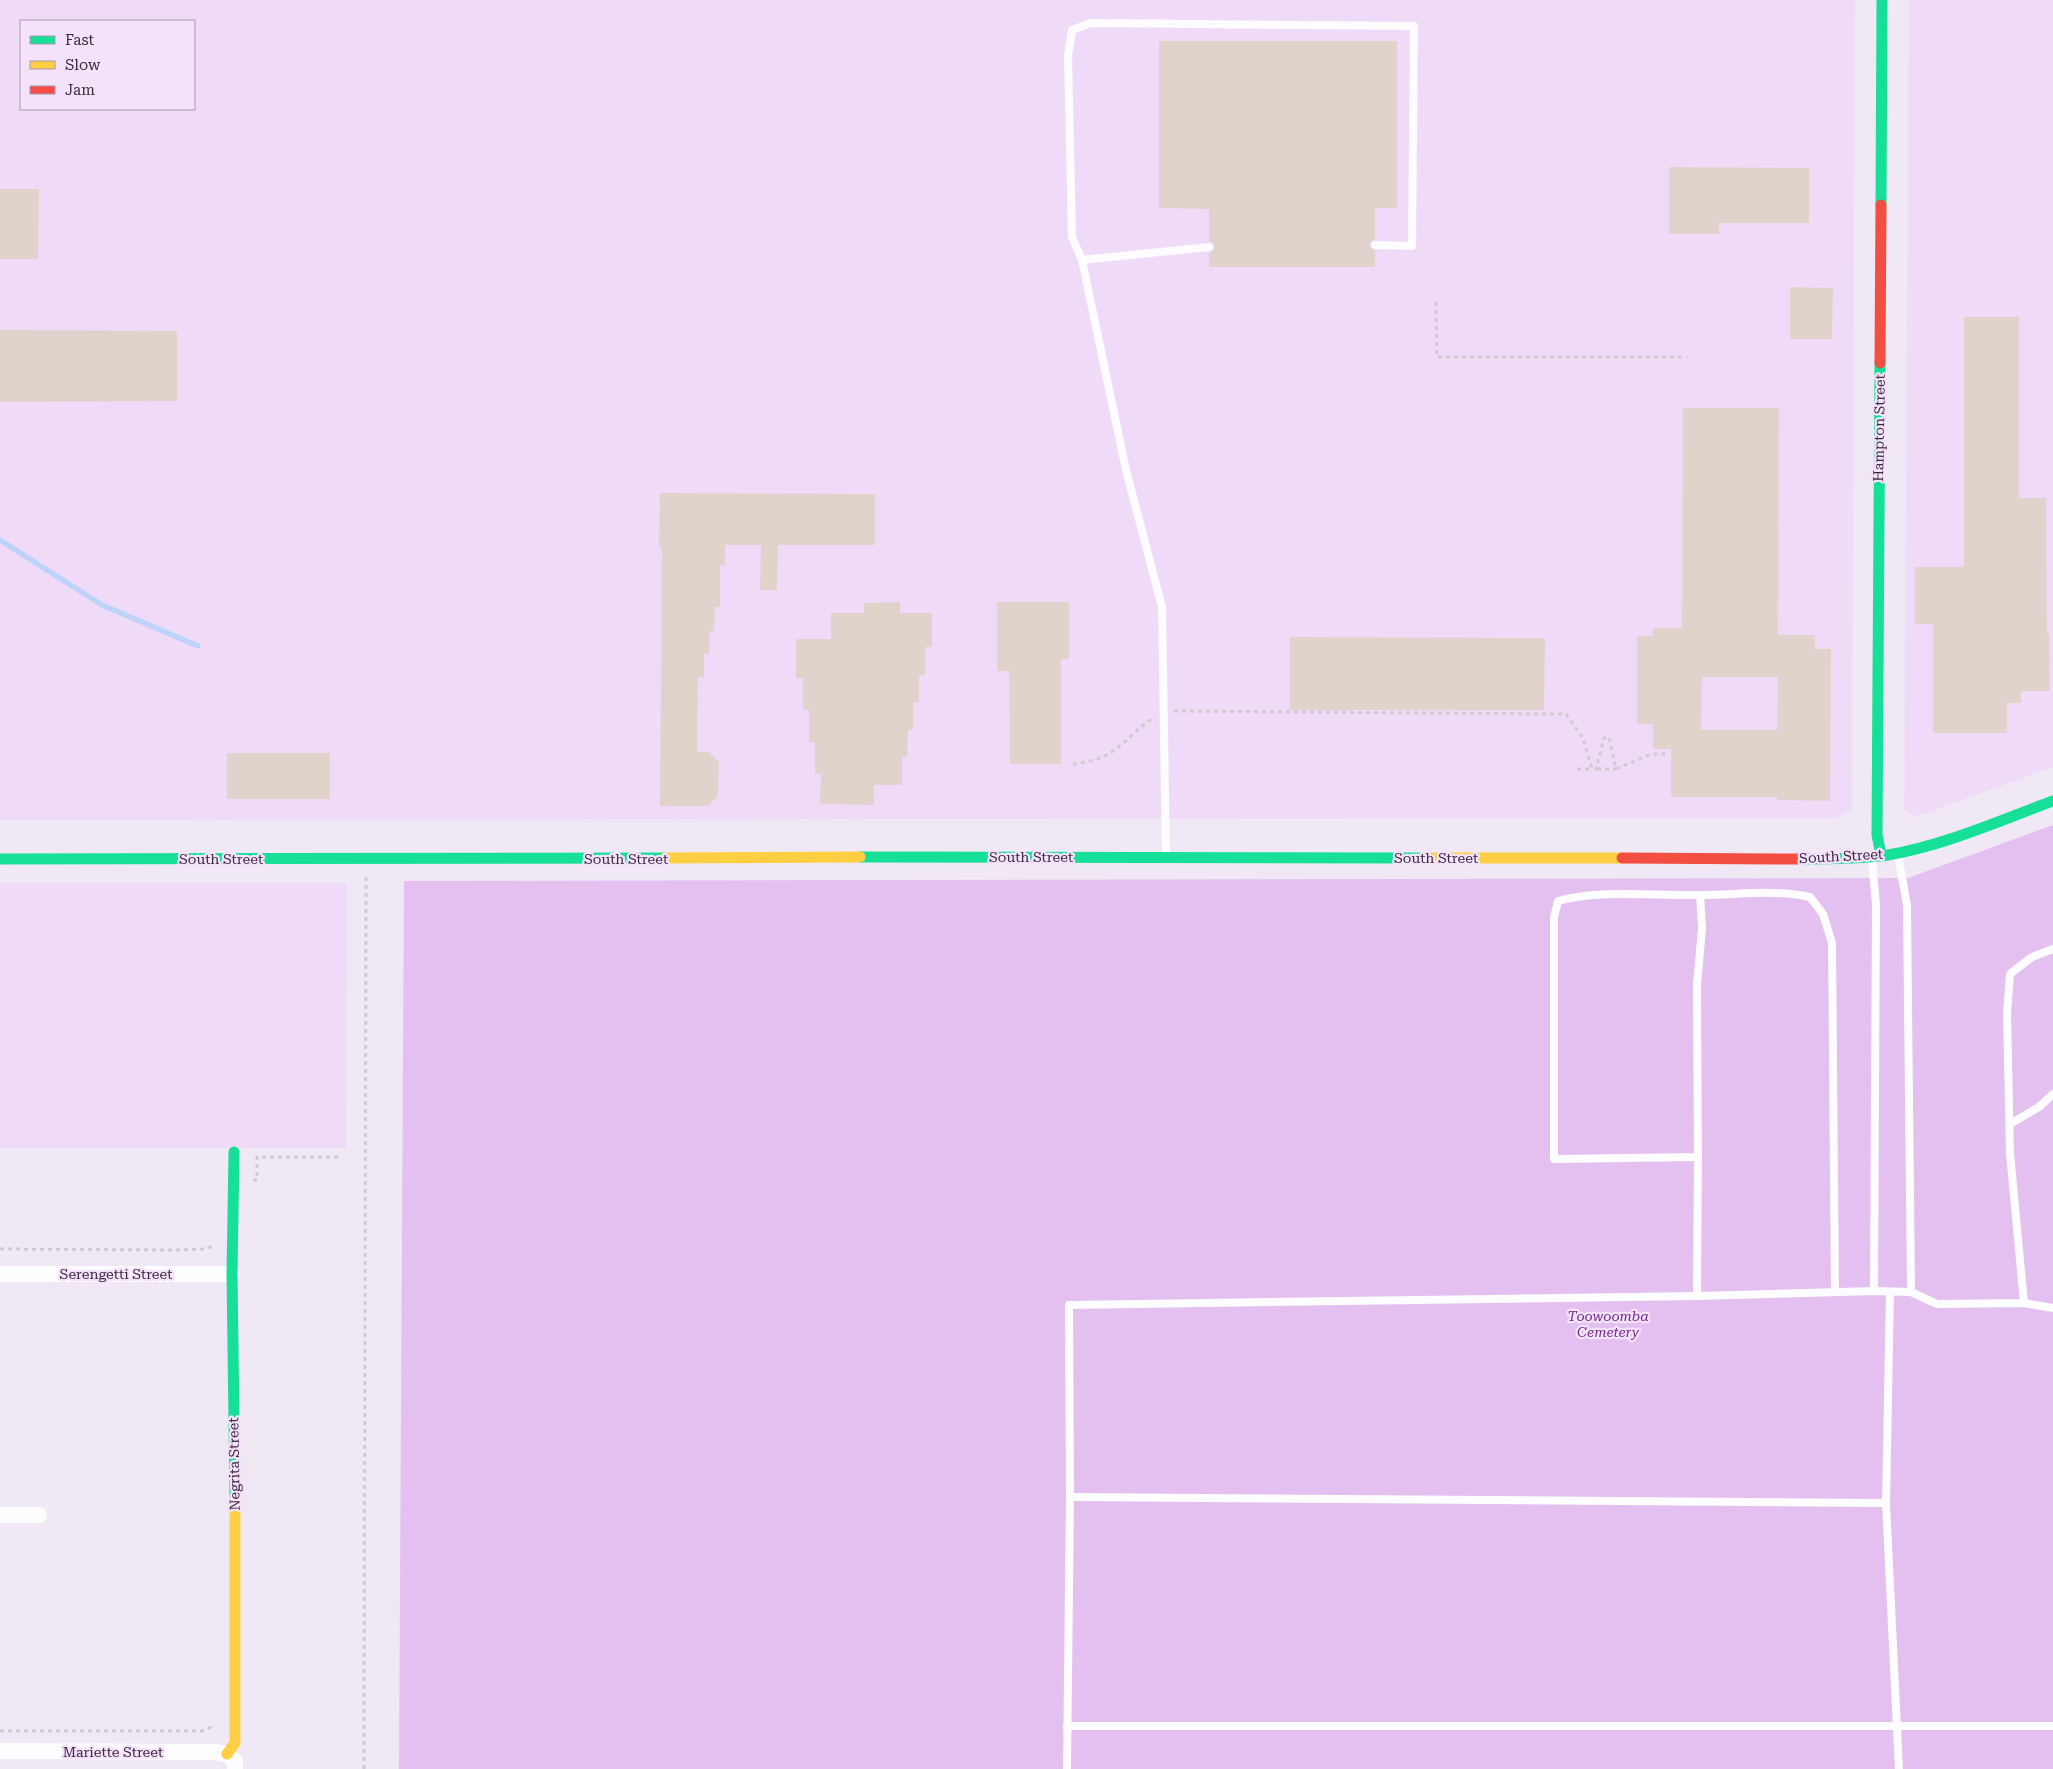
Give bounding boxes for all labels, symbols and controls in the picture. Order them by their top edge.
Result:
legend [20,20,195,110]
text: Fast [65,31,95,49]
text: Slow [65,56,101,74]
text: Jam [65,81,95,99]
street label: Hampton Street [1870,374,1888,482]
street label: South Street [1799,846,1883,866]
street label: South Street [989,849,1073,865]
street label: South Street [1394,850,1478,866]
street label: South Street [179,851,263,867]
street label: South Street [584,851,668,867]
street label: Serengetti Street [60,1266,172,1282]
park label: Toowoomba Cemetery [1567,1308,1649,1340]
street label: Negrita Street [225,1417,243,1511]
street label: Mariette Street [63,1744,163,1760]

